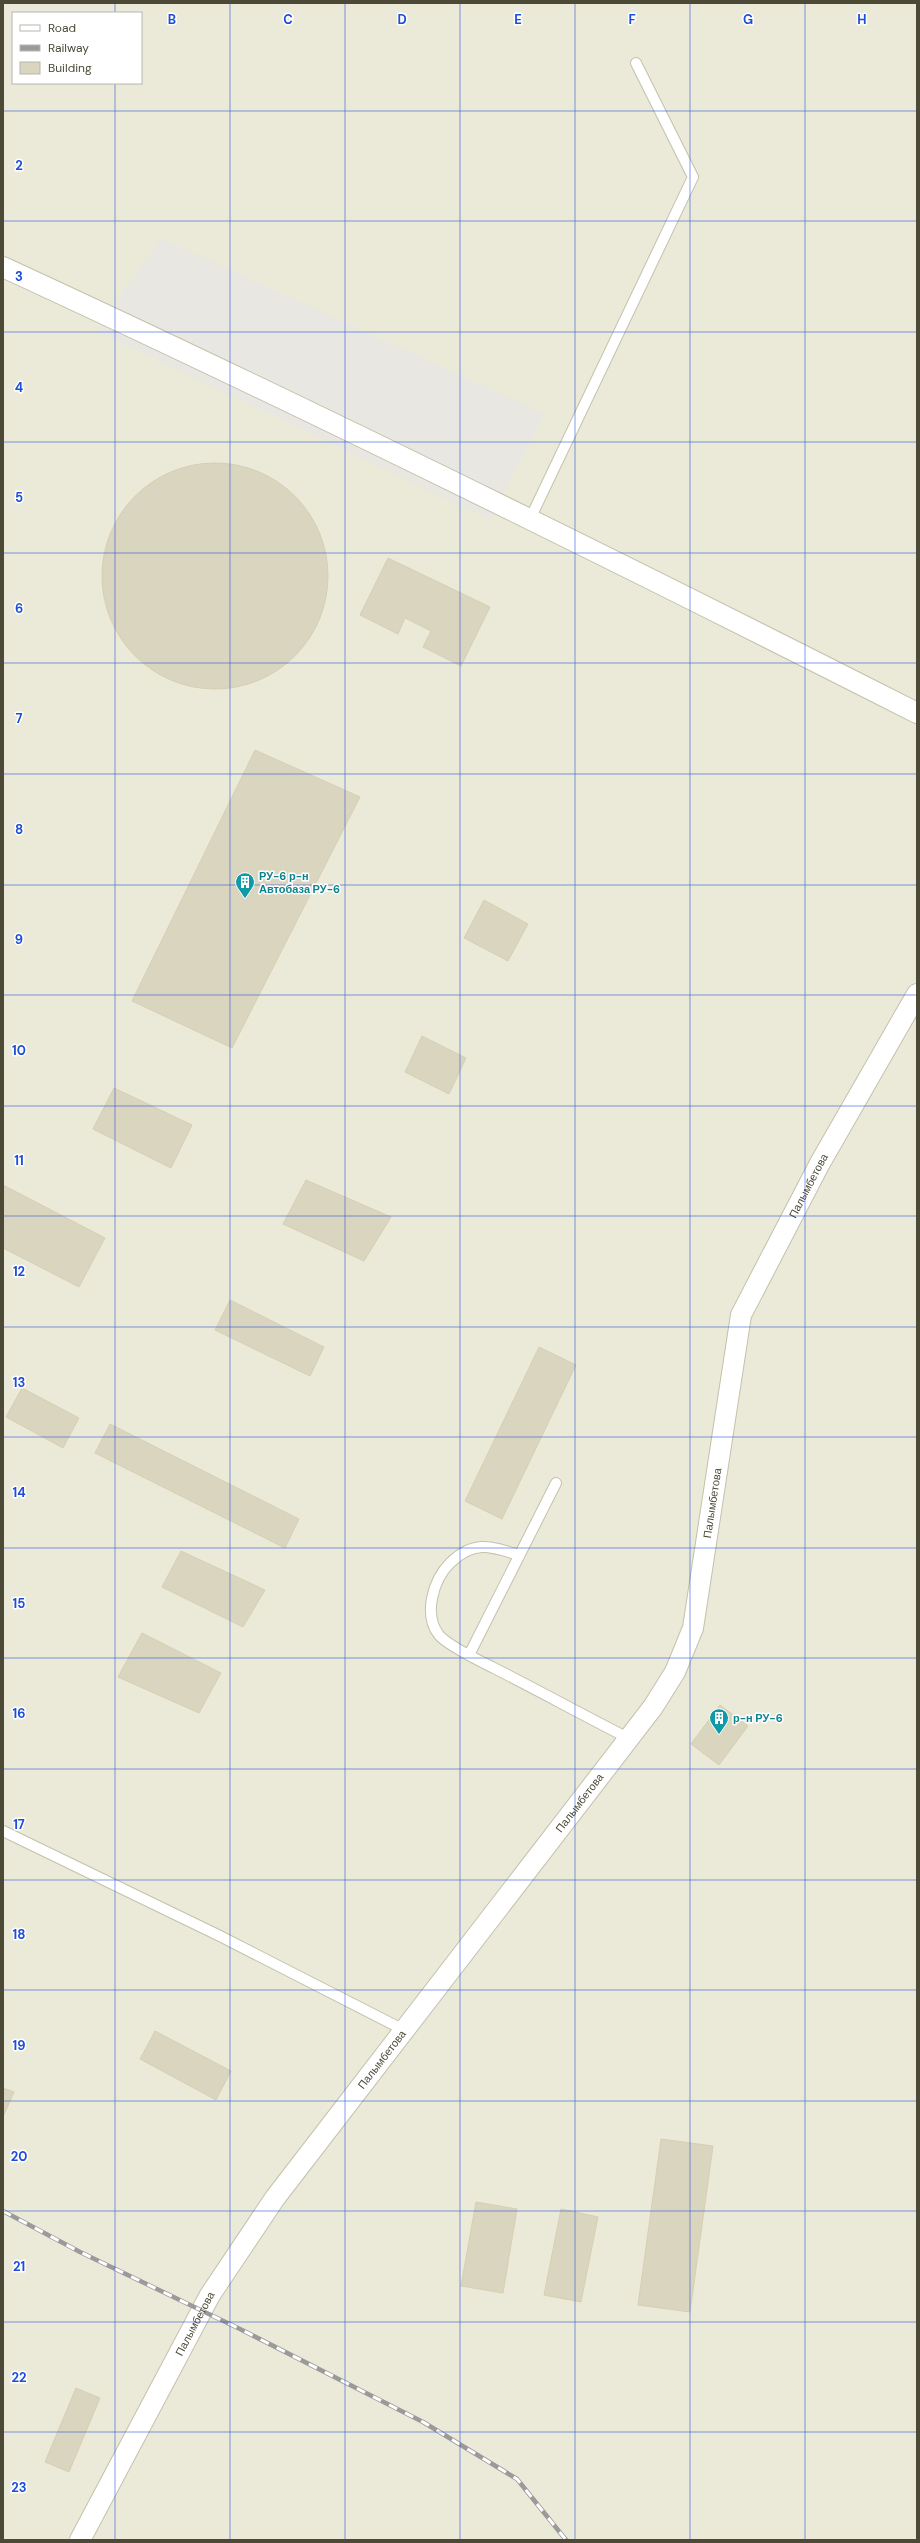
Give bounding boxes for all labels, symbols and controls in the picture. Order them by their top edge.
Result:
text: B [168,11,176,28]
text: C [283,11,293,28]
text: D [397,11,407,28]
text: E [514,11,522,28]
text: F [628,11,636,28]
text: G [743,11,753,28]
text: H [857,11,867,28]
legend [12,12,142,84]
text: Road [48,20,76,36]
text: Railway [48,40,89,56]
text: Building [48,60,92,76]
text: 2 [15,157,23,174]
text: 3 [15,268,23,285]
text: 4 [15,379,23,396]
text: 5 [15,489,23,506]
text: 6 [15,600,23,617]
text: 7 [16,710,23,727]
text: 8 [15,821,23,838]
place label: РУ-6 р-н Автобаза РУ-6 [259,869,340,896]
building icon: РУ-6 р-н Автобаза РУ-6 [234,871,256,899]
text: 9 [15,931,23,948]
text: 10 [12,1042,26,1059]
street label: Палымбетова [786,1150,831,1220]
text: 11 [14,1152,24,1169]
text: 12 [13,1263,25,1280]
text: 13 [13,1374,25,1391]
street label: Палымбетова [700,1466,725,1539]
text: 14 [12,1484,26,1501]
text: 15 [13,1595,25,1612]
text: 16 [13,1705,25,1722]
building icon: р-н РУ-6 [708,1707,730,1735]
place label: р-н РУ-6 [733,1711,783,1725]
street label: Палымбетова [552,1770,607,1835]
text: 17 [13,1816,25,1833]
text: 18 [13,1926,25,1943]
street label: Палымбетова [355,2026,409,2092]
text: 19 [13,2037,26,2054]
text: 20 [11,2148,27,2165]
text: 21 [13,2258,25,2275]
street label: Палымбетова [172,2288,218,2358]
text: 22 [11,2369,27,2386]
text: 23 [11,2479,27,2496]

